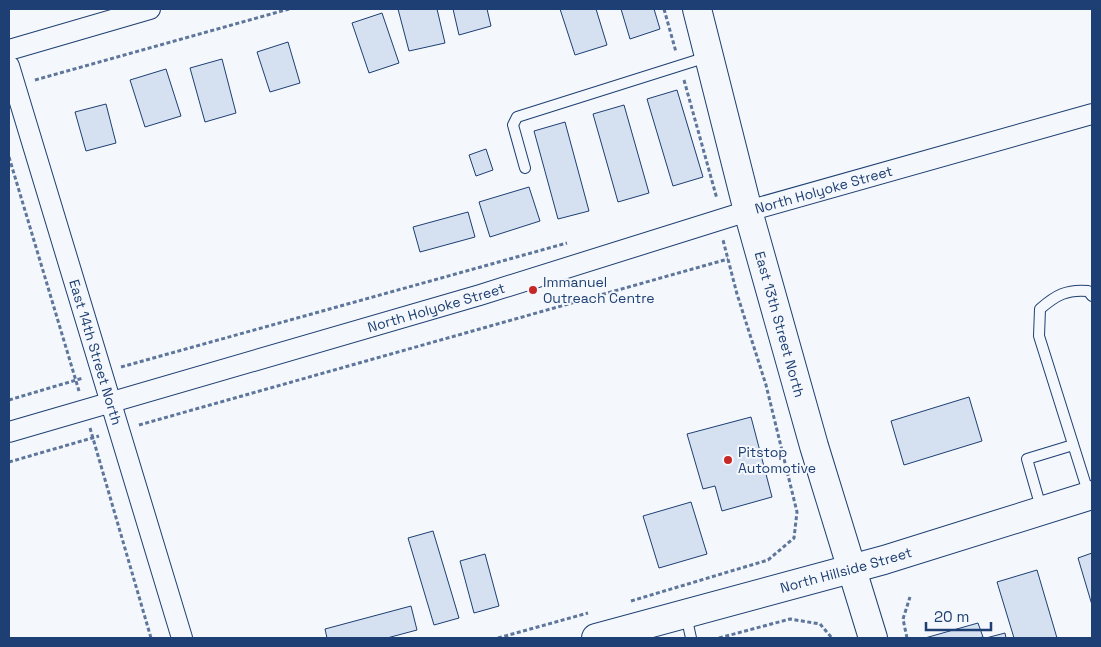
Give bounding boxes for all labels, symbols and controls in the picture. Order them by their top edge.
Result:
street label: North Holyoke Street [753,162,895,218]
street label: East 13th Street North [751,249,809,399]
place label: Immanuel Outreach Centre [543,273,655,307]
street label: East 14th Street North [65,277,126,427]
street label: North Holyoke Street [365,279,507,336]
marker: Immanuel Outreach Centre [527,284,539,296]
place label: Pitstop Automotive [738,443,816,477]
marker: Pitstop Automotive [722,454,734,466]
street label: North Hillside Street [778,543,914,597]
scale bar [926,600,991,632]
text: 20 m [934,607,969,626]

